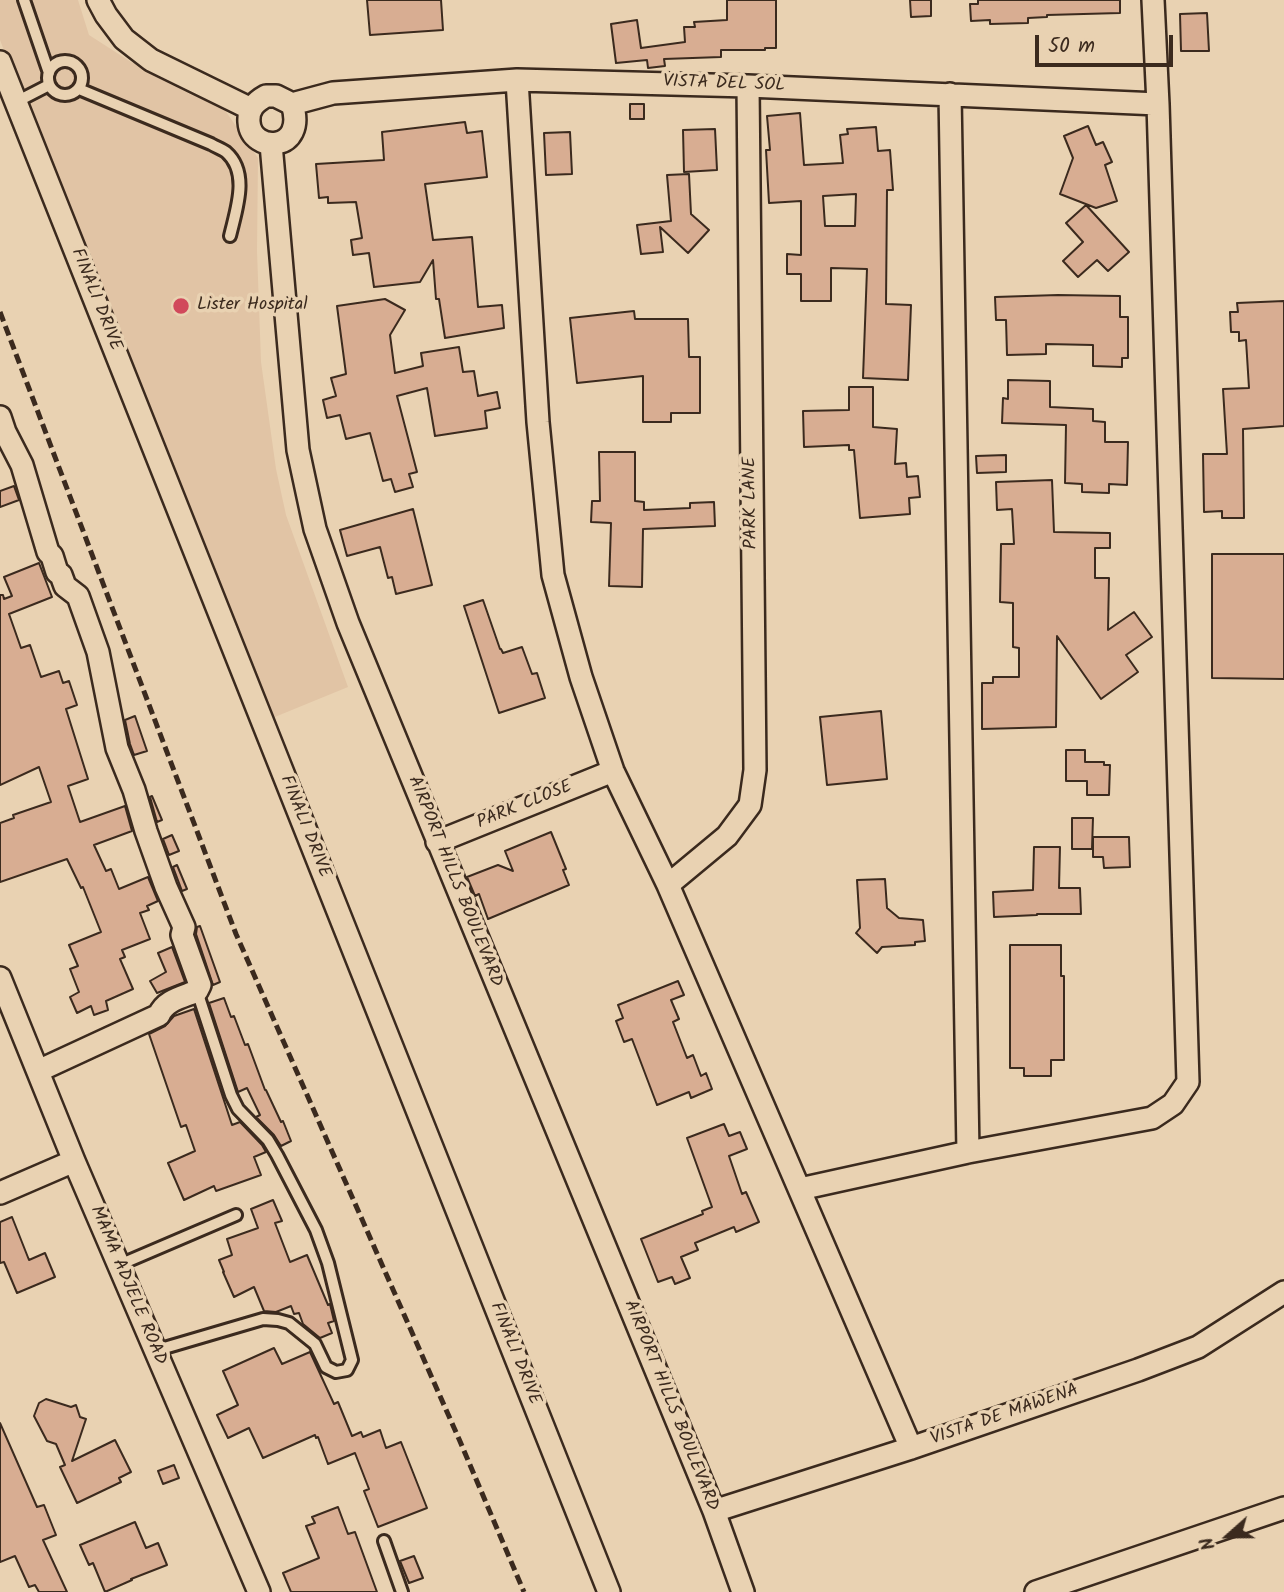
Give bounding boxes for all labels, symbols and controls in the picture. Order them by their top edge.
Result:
scale bar [1039,21,1177,65]
text: 50 m [1048,30,1095,63]
street label: VISTA DEL SOL [663,72,785,98]
street label: FINALI DRIVE [65,246,125,354]
place label: Lister Hospital [197,295,308,317]
marker: Lister Hospital [171,296,191,316]
street label: PARK LANE [740,457,764,549]
street label: FINALI DRIVE [274,773,334,881]
street label: AIRPORT HILLS BOULEVARD [402,773,506,991]
street label: PARK CLOSE [474,777,576,835]
street label: MAMA ADJELE ROAD [84,1203,170,1369]
street label: AIRPORT HILLS BOULEVARD [618,1297,722,1515]
street label: FINALI DRIVE [484,1300,544,1408]
street label: VISTA DE MAWENA [928,1381,1082,1451]
north arrow [1193,1501,1263,1571]
text: N [1192,1533,1225,1555]

